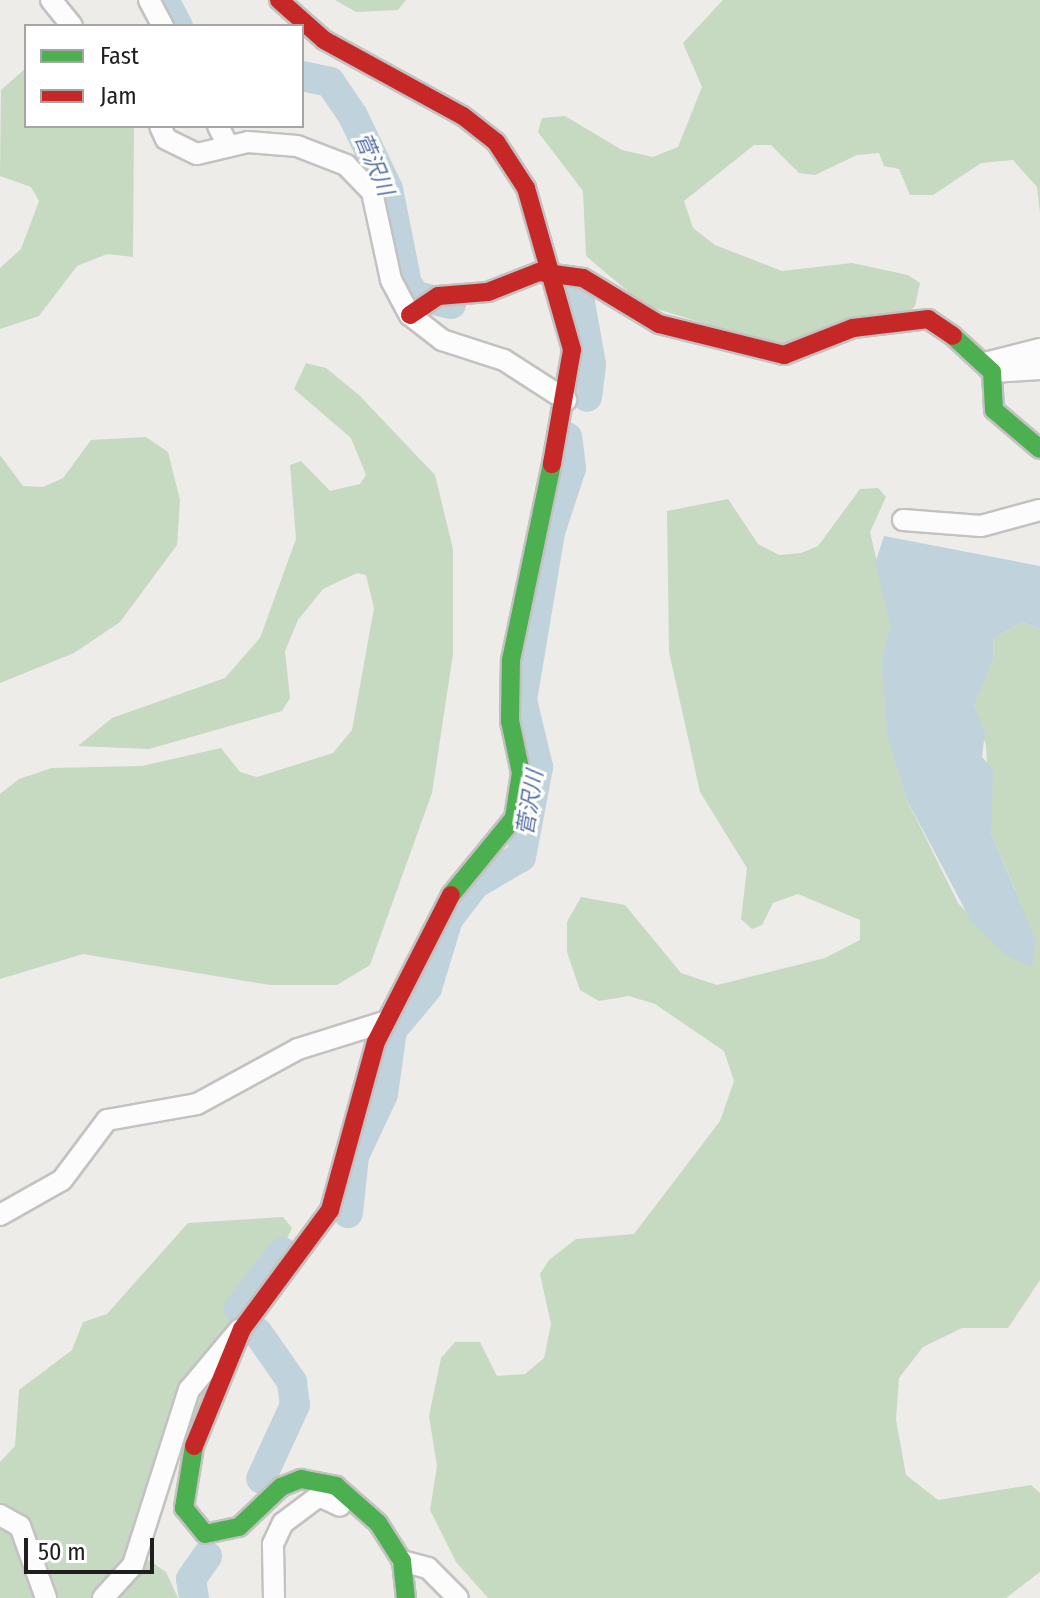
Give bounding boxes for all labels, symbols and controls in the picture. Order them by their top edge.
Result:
legend [24,24,304,128]
text: Fast [100,42,139,70]
text: Jam [100,82,137,110]
water label: 菅沢川 [349,128,399,200]
water label: 菅沢川 [512,768,548,838]
scale bar [28,1522,158,1572]
text: 50 m [38,1538,86,1566]

